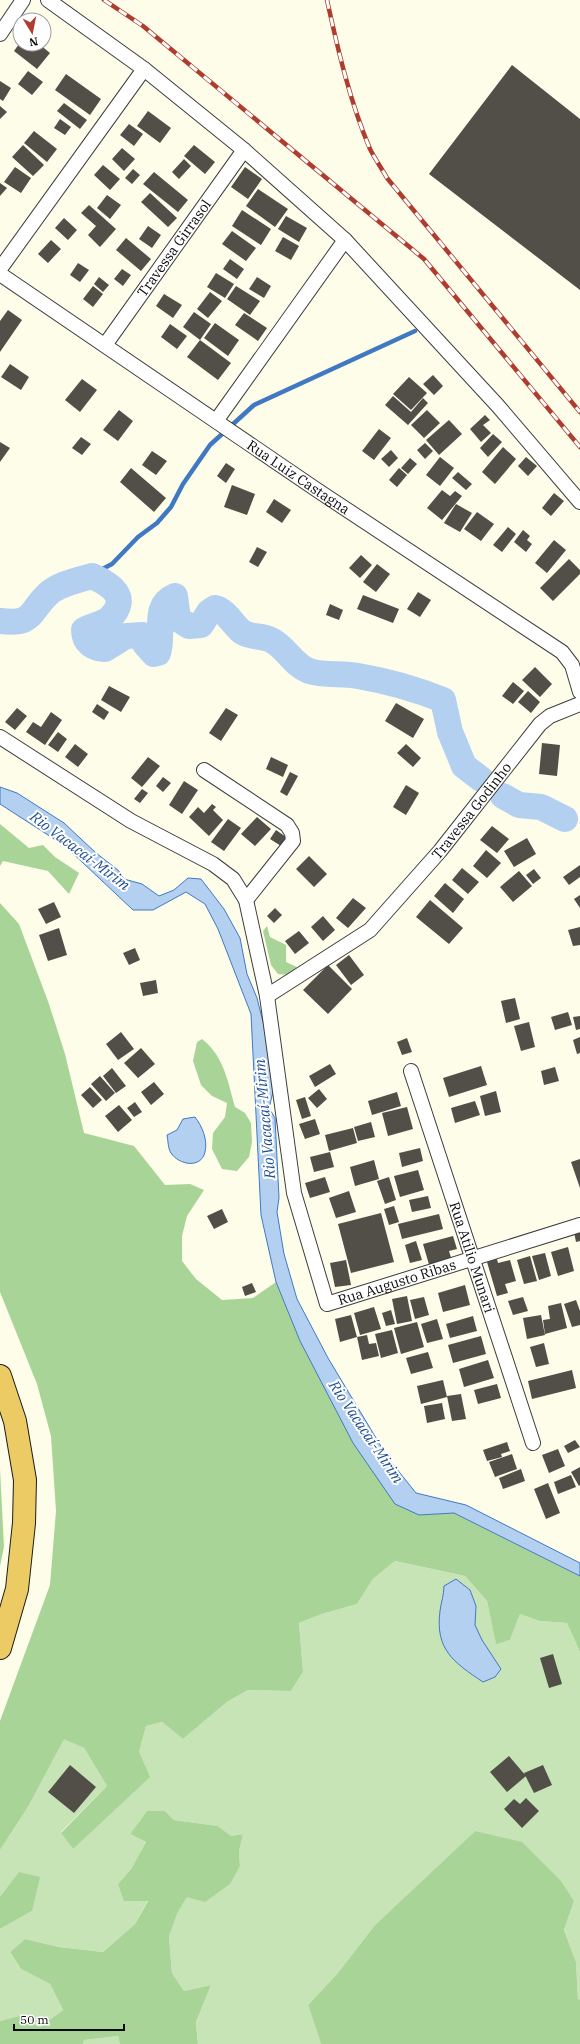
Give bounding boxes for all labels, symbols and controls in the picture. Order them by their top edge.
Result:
north arrow [12,12,52,52]
text: N [28,34,39,50]
street label: Travessa Girrasol [133,196,215,300]
street label: Rua Luiz Castagna [243,436,354,519]
street label: Travessa Godinho [428,759,515,863]
water label: Rio Vacacaí-Mirim [26,806,134,895]
water label: Rio Vacacaí-Mirim [250,1058,279,1181]
street label: Rua Atilio Munari [446,1200,499,1315]
street label: Rua Augusto Ribas [336,1255,458,1309]
water label: Rio Vacacaí-Mirim [324,1376,408,1487]
scale bar [14,2006,124,2032]
text: 50 m [20,2012,49,2027]

